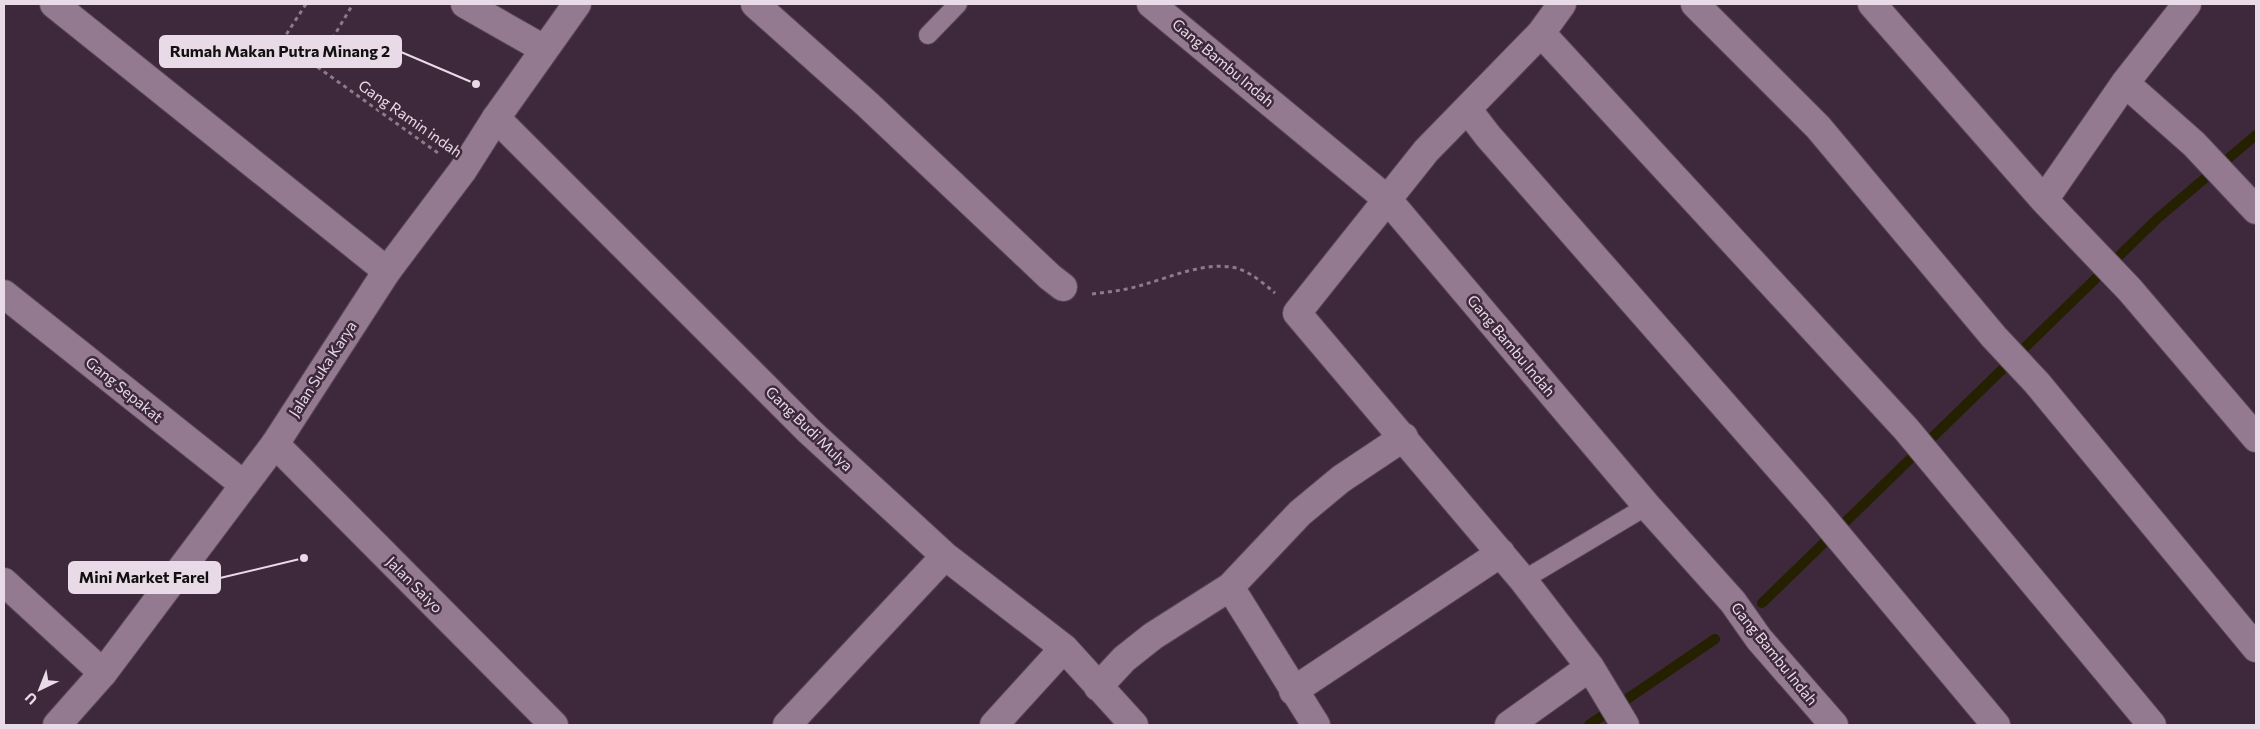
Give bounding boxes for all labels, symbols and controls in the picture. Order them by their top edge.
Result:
street label: Gang Bambu Indah [1169,14,1278,110]
callout: Rumah Makan Putra Minang 2 [160,36,401,67]
text: Rumah Makan Putra Minang 2 [170,41,390,60]
street label: Gang Ramin indah [355,76,466,161]
street label: Gang Bambu Indah [1464,291,1560,400]
street label: Jalan Suka Karya [284,317,360,420]
street label: Gang Sepakat [82,353,167,426]
street label: Gang Budi Mulya [762,382,857,474]
street label: Jalan Saiyo [383,552,447,616]
callout: Mini Market Farel [69,562,220,593]
text: Mini Market Farel [79,567,209,586]
street label: Gang Bambu Indah [1728,598,1822,708]
north arrow [15,664,65,714]
text: U [21,689,40,709]

